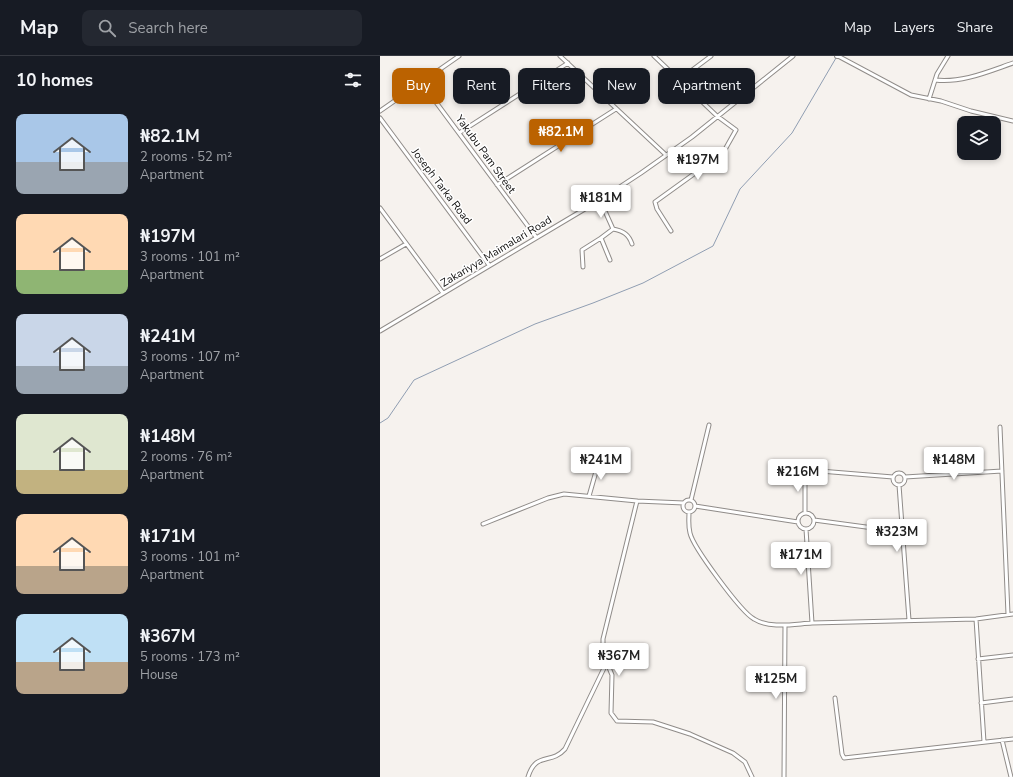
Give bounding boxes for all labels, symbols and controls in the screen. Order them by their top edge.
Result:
search box [82,10,362,46]
text: Map [20,15,58,41]
icon: search [96,17,118,39]
text: Search here [128,18,208,38]
text: Map [844,18,871,37]
text: Layers [893,18,935,37]
text: Share [957,18,993,37]
chip: Buy [392,68,445,104]
chip: Rent [453,68,510,104]
chip: Filters [518,68,585,104]
chip: New [593,68,650,104]
chip: Apartment [658,68,755,104]
text: 10 homes [16,69,93,92]
icon: filters [342,69,364,91]
street label: Yakubu Pam Street [451,111,519,197]
map controls [957,116,1001,160]
button: layers [957,116,1001,160]
pin: ₦82.1M [528,119,594,153]
text: ₦82.1M [538,123,584,141]
text: ₦82.1M [140,125,200,148]
icon: home [48,130,96,178]
street label: Joseph Tarka Road [407,144,475,227]
pin: ₦197M [670,147,726,181]
text: 2 rooms · 52 m² [140,148,232,166]
text: ₦197M [677,151,719,169]
text: Apartment [140,166,203,184]
pin: ₦181M [573,185,629,219]
text: ₦181M [580,189,622,207]
street label: Zakariyya Maimalari Road [438,212,555,291]
text: ₦197M [140,225,196,248]
icon: home [48,230,96,278]
text: 3 rooms · 101 m² [140,248,240,266]
text: Apartment [140,266,203,284]
text: ₦241M [140,325,196,348]
icon: home [48,330,96,378]
text: 3 rooms · 107 m² [140,348,240,366]
text: Apartment [140,366,203,384]
text: ₦148M [140,425,196,448]
icon: home [48,430,96,478]
pin: ₦241M [573,447,629,481]
pin: ₦148M [926,447,982,481]
text: 2 rooms · 76 m² [140,448,232,466]
text: ₦241M [580,451,622,469]
text: ₦148M [933,451,975,469]
pin: ₦216M [770,459,826,493]
text: ₦216M [777,463,819,481]
text: Apartment [140,466,203,484]
pin: ₦323M [869,519,925,553]
text: ₦323M [876,523,918,541]
text: ₦171M [140,525,196,548]
icon: home [48,530,96,578]
pin: ₦171M [773,542,829,576]
text: ₦171M [780,546,822,564]
text: 3 rooms · 101 m² [140,548,240,566]
text: Apartment [140,566,203,584]
text: ₦367M [140,625,196,648]
icon: home [48,630,96,678]
pin: ₦367M [591,643,647,677]
text: ₦367M [598,647,640,665]
text: 5 rooms · 173 m² [140,648,240,666]
text: House [140,666,178,684]
pin: ₦125M [748,666,804,700]
text: ₦125M [755,670,797,688]

